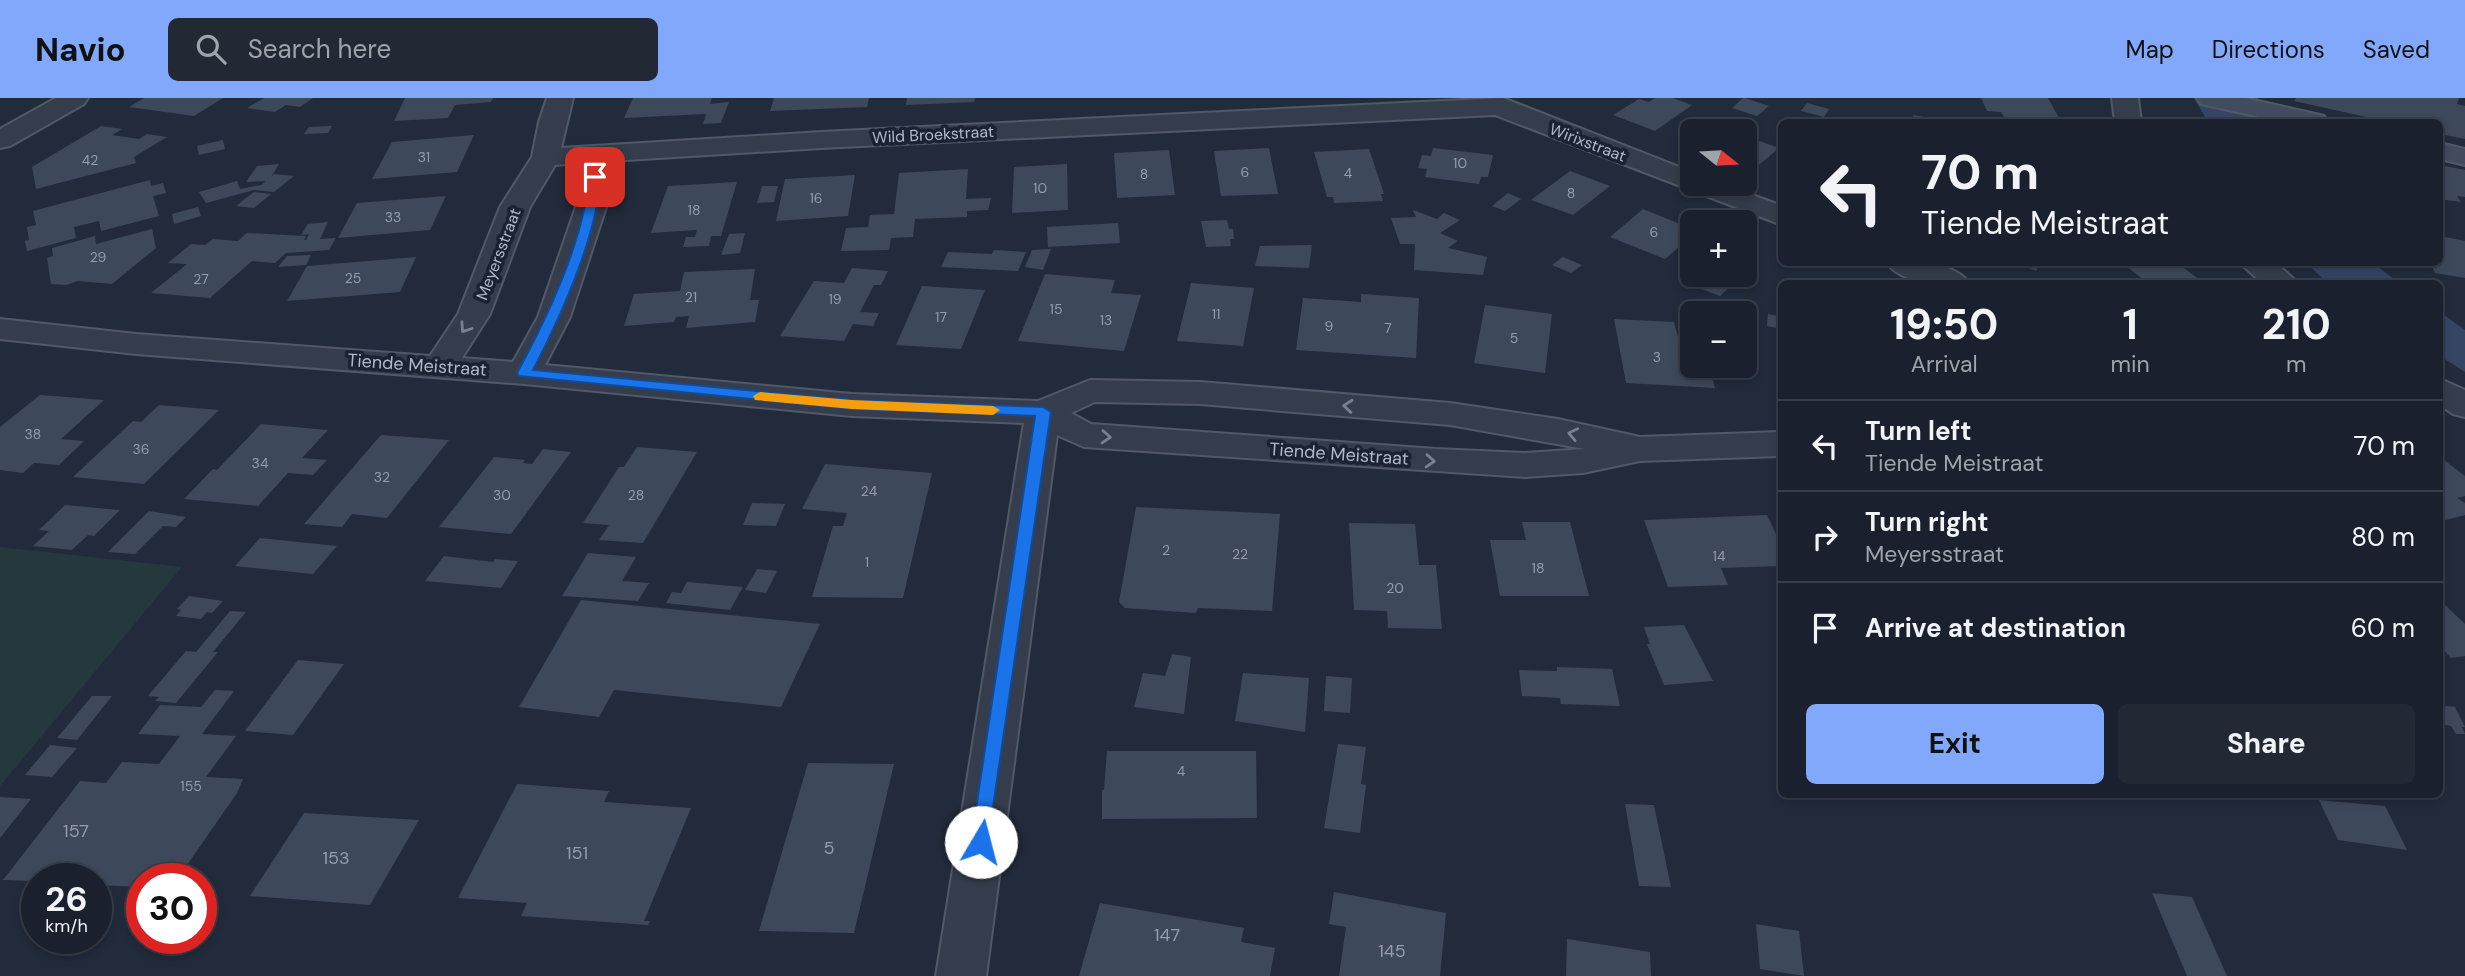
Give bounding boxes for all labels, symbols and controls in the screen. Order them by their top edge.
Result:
search box [168,18,658,81]
text: Navio [35,28,126,71]
icon: search [192,30,230,68]
text: Search here [248,32,391,66]
text: Map [2126,34,2174,65]
text: Directions [2212,34,2325,65]
text: Saved [2363,34,2430,65]
street label: Wirixstraat [1547,118,1629,167]
north arrow [1680,119,1757,196]
map controls [1680,119,1757,378]
street label: Wild Broekstraat [872,121,994,148]
text: 70 m [1921,140,2039,204]
pin [565,147,625,207]
icon: left [1806,147,1897,238]
house number: 31 [418,148,430,166]
house number: 42 [82,151,98,169]
house number: 10 [1453,154,1467,172]
icon: arrive [576,158,614,196]
house number: 6 [1241,163,1249,181]
house number: 4 [1344,164,1353,182]
house number: 8 [1140,165,1148,183]
house number: 10 [1033,179,1047,197]
house number: 8 [1567,184,1575,202]
house number: 16 [809,189,823,207]
house number: 18 [688,201,700,219]
text: Tiende Meistraat [1921,202,2169,244]
street label: Meyersstraat [471,205,526,303]
house number: 33 [385,208,401,226]
button: + [1680,210,1757,287]
house number: 6 [1650,223,1658,241]
house number: 29 [90,248,107,266]
house number: 25 [345,269,361,287]
house number: 27 [193,270,209,288]
house number: 21 [685,288,697,306]
house number: 19 [828,290,842,308]
text: 19:50 [1890,297,1998,352]
text: 1 [2122,297,2138,352]
text: 210 [2262,297,2331,352]
house number: 15 [1050,300,1062,318]
button: − [1680,301,1757,378]
house number: 11 [1212,305,1220,323]
house number: 17 [935,308,947,326]
house number: 13 [1100,311,1112,329]
house number: 9 [1325,317,1334,335]
house number: 7 [1384,319,1392,337]
one-way arrow [460,321,473,334]
house number: 5 [1510,329,1518,347]
street label: Tiende Meistraat [346,348,488,382]
house number: 3 [1653,348,1661,366]
text: Arrival [1911,349,1978,379]
text: min [2110,349,2150,379]
text: m [2286,349,2307,379]
one-way arrow [1342,399,1353,414]
text: Turn left [1865,414,1972,448]
house number: 38 [25,425,41,443]
icon: left [1806,427,1844,465]
one-way arrow [1567,428,1579,443]
one-way arrow [1100,429,1111,444]
text: 70 m [2354,429,2415,463]
street label: Tiende Meistraat [1268,437,1410,471]
house number: 36 [132,440,150,458]
text: Tiende Meistraat [1865,448,2044,478]
one-way arrow [1425,453,1436,468]
house number: 34 [252,454,269,472]
house number: 32 [374,468,390,486]
house number: 24 [861,482,878,500]
house number: 30 [493,486,511,504]
house number: 28 [628,486,644,504]
text: Turn right [1865,505,1989,539]
icon: right [1806,518,1844,556]
text: 80 m [2351,520,2415,554]
text: Meyersstraat [1865,539,2004,569]
house number: 2 [1162,541,1170,559]
house number: 22 [1232,545,1248,563]
house number: 14 [1713,547,1726,565]
house number: 1 [865,553,869,571]
house number: 18 [1532,559,1544,577]
house number: 20 [1386,579,1404,597]
icon: arrive [1806,609,1844,647]
text: Arrive at destination [1865,611,2126,645]
text: 60 m [2351,611,2415,645]
button: Exit [1806,704,2104,784]
button: Share [2118,704,2415,784]
house number: 4 [1177,762,1186,780]
house number: 155 [180,777,202,795]
position arrow [944,805,1018,879]
house number: 157 [63,819,89,843]
house number: 5 [824,836,834,860]
house number: 151 [566,841,588,865]
house number: 153 [322,846,350,870]
speed limit sign: 30 [126,863,217,954]
text: 26 [45,876,88,922]
text: km/h [45,914,88,938]
house number: 147 [1154,923,1180,947]
house number: 145 [1378,939,1406,963]

